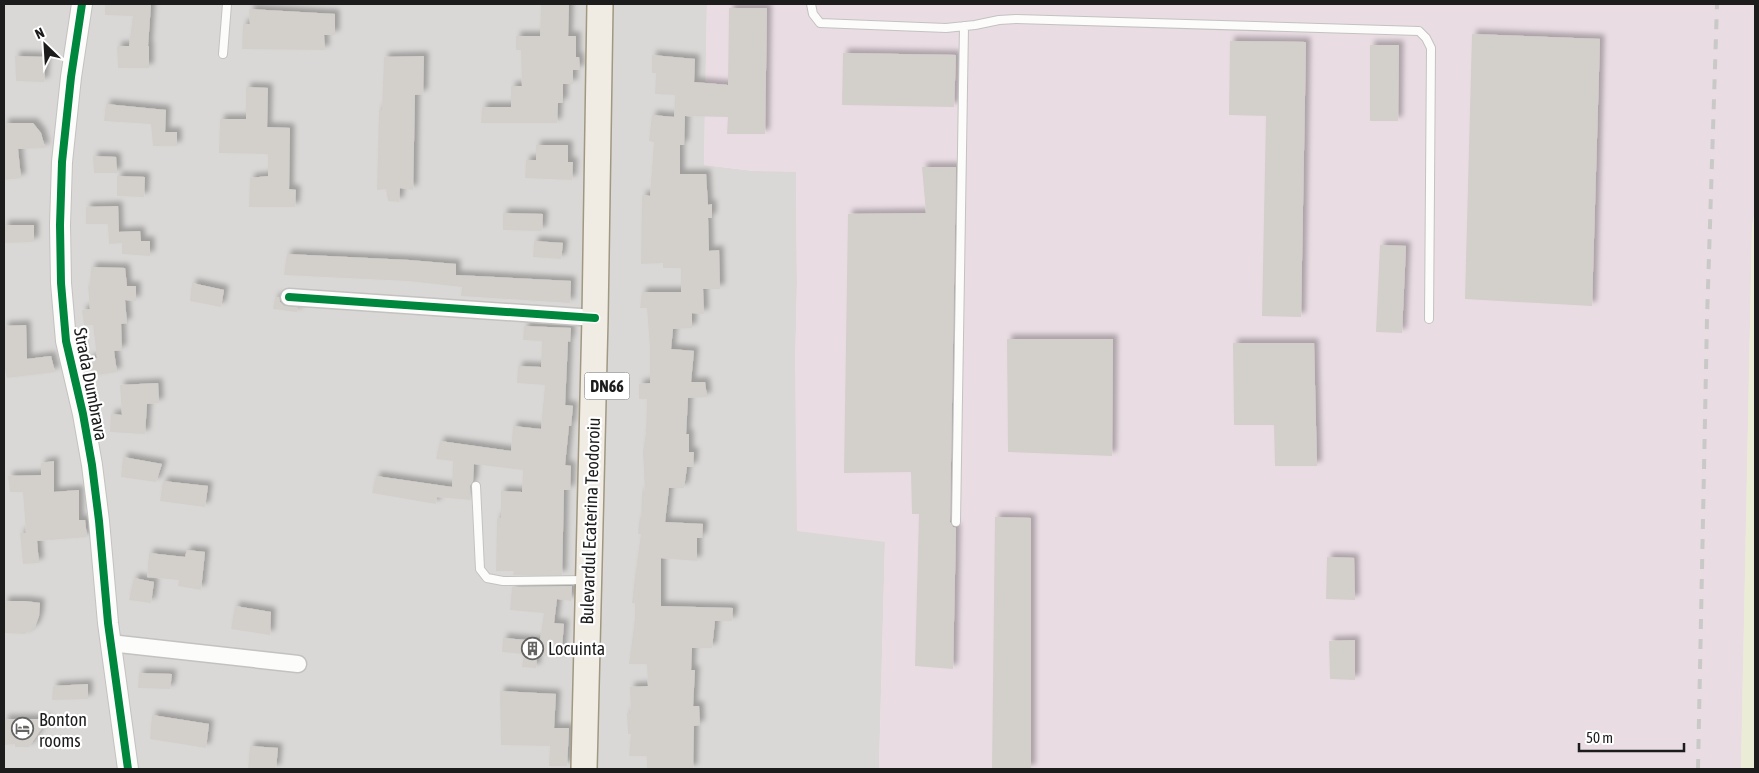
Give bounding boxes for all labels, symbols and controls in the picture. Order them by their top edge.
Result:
north arrow [20,20,70,70]
text: N [32,24,47,42]
street label: Strada Dumbrava [70,326,112,442]
road number: DN66 [584,372,630,400]
street label: Bulevardul Ecaterina Teodoroiu [576,417,604,625]
building icon: Locuinta [520,636,544,660]
place label: Locuinta [548,638,605,659]
place label: Bonton rooms [39,709,87,751]
hotel icon: Bonton rooms [11,717,35,741]
scale bar [1579,720,1684,752]
text: 50 m [1586,729,1613,746]

